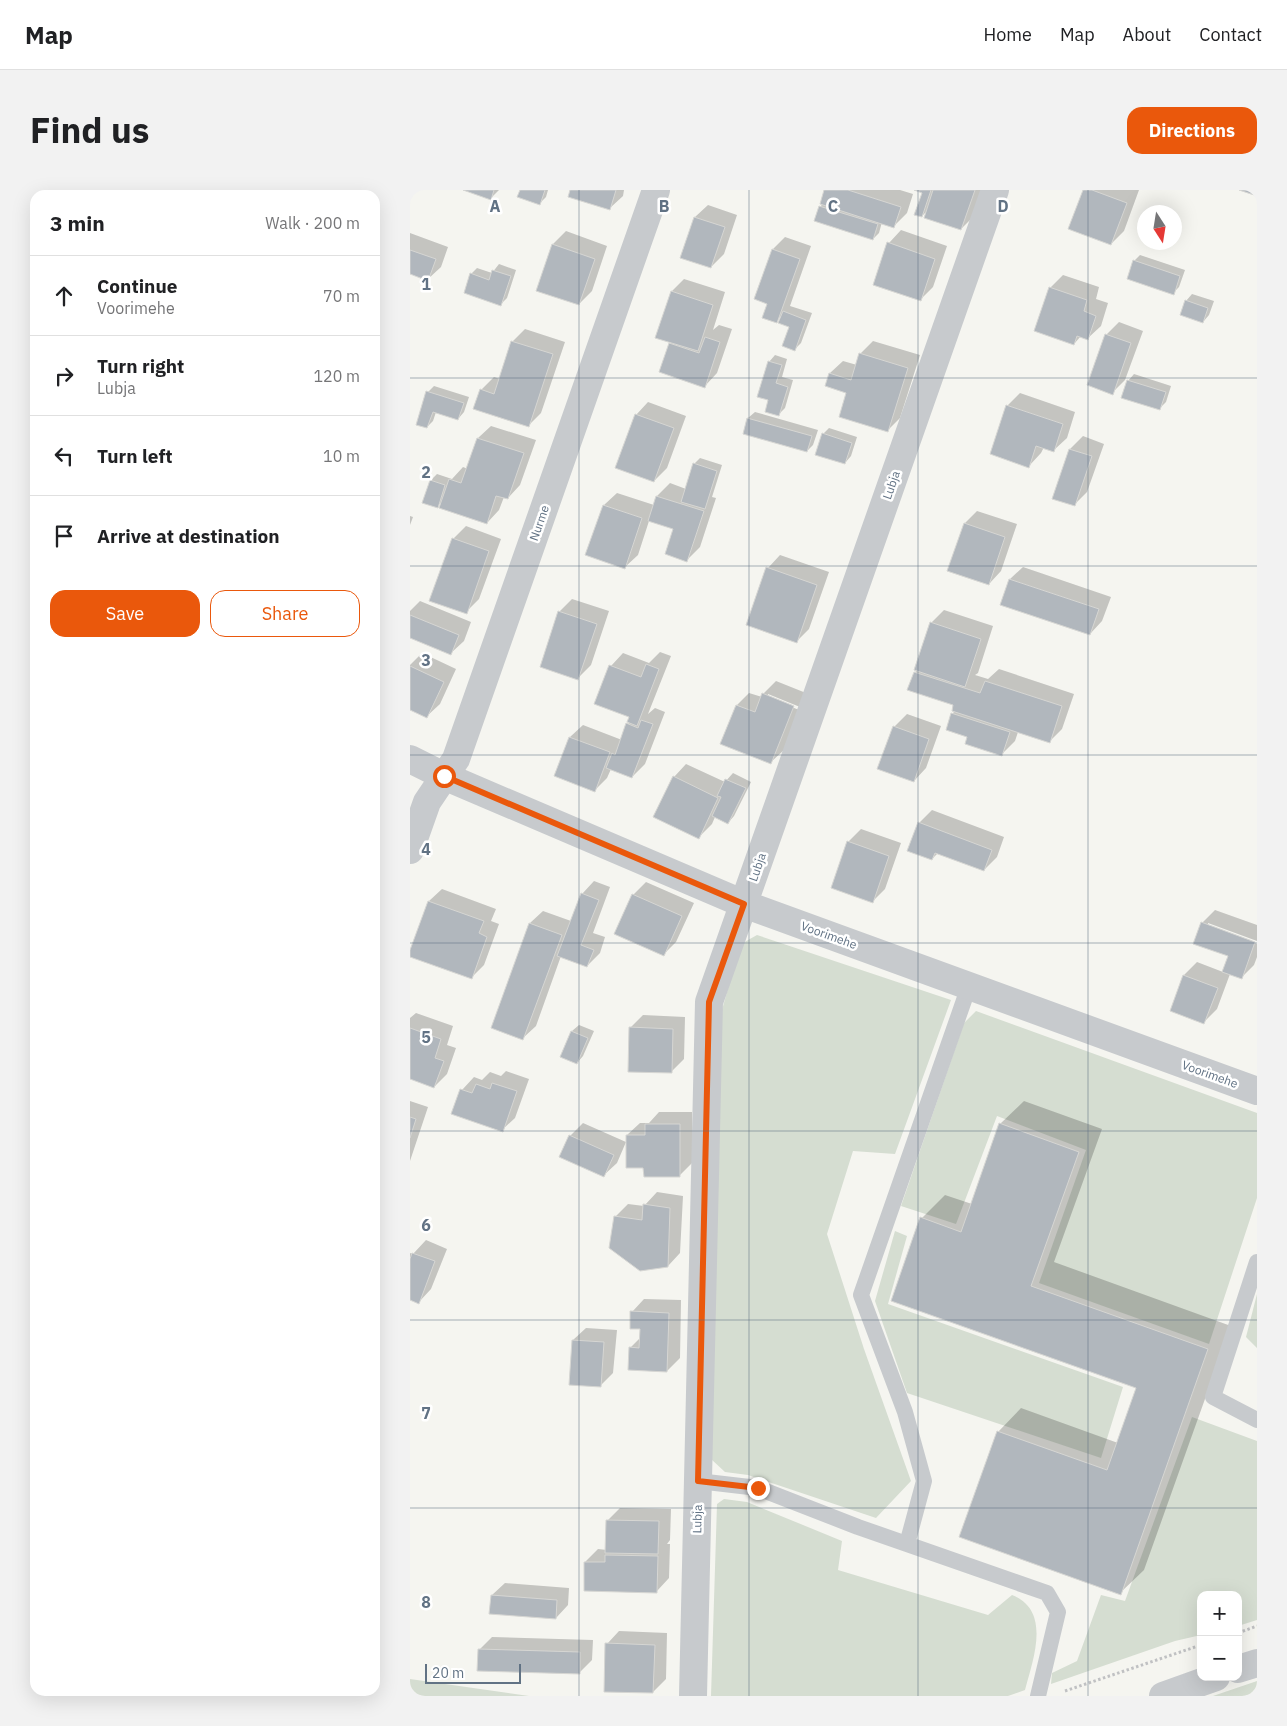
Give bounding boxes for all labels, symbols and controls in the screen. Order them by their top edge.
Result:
text: Map [25,19,73,51]
text: Home [984,23,1032,46]
text: Map [1060,23,1095,46]
text: About [1123,23,1171,46]
text: Contact [1199,23,1262,46]
text: Find us [30,107,149,153]
button: Directions [1127,107,1257,154]
text: A [490,196,501,216]
text: B [659,196,670,216]
text: C [828,196,838,216]
text: D [997,196,1009,216]
north arrow [1137,205,1182,250]
text: 3 min [50,209,105,237]
text: Walk · 200 m [265,213,360,233]
text: Continue [97,274,177,298]
text: 1 [421,274,431,294]
icon: ahead [50,282,78,310]
text: 70 m [323,286,360,306]
text: Voorimehe [97,298,175,318]
text: Turn right [97,354,184,378]
icon: right [50,362,78,390]
text: 120 m [313,366,360,386]
text: Lubja [97,378,136,398]
icon: left [50,442,78,470]
text: Turn left [97,444,173,468]
text: 10 m [323,446,360,466]
text: 2 [421,462,431,482]
street label: Lubja [879,468,903,501]
street label: Nurme [526,503,552,543]
icon: arrive [50,522,78,550]
text: Arrive at destination [97,524,280,548]
button: Save [50,590,200,637]
button: Share [210,590,360,637]
text: 3 [421,650,431,670]
route start [433,765,456,788]
text: 4 [421,839,431,859]
street label: Lubja [745,850,769,883]
street label: Voorimehe [799,918,859,952]
text: 5 [421,1027,431,1047]
street label: Voorimehe [1180,1057,1240,1091]
text: 6 [421,1215,431,1235]
text: 7 [421,1403,431,1423]
route end [747,1477,770,1500]
street label: Lubja [689,1504,705,1534]
map controls [1197,1591,1242,1681]
button: + [1197,1591,1242,1636]
text: 8 [421,1592,431,1612]
button: − [1197,1636,1242,1681]
scale bar [425,1661,521,1684]
text: 20 m [432,1664,464,1682]

